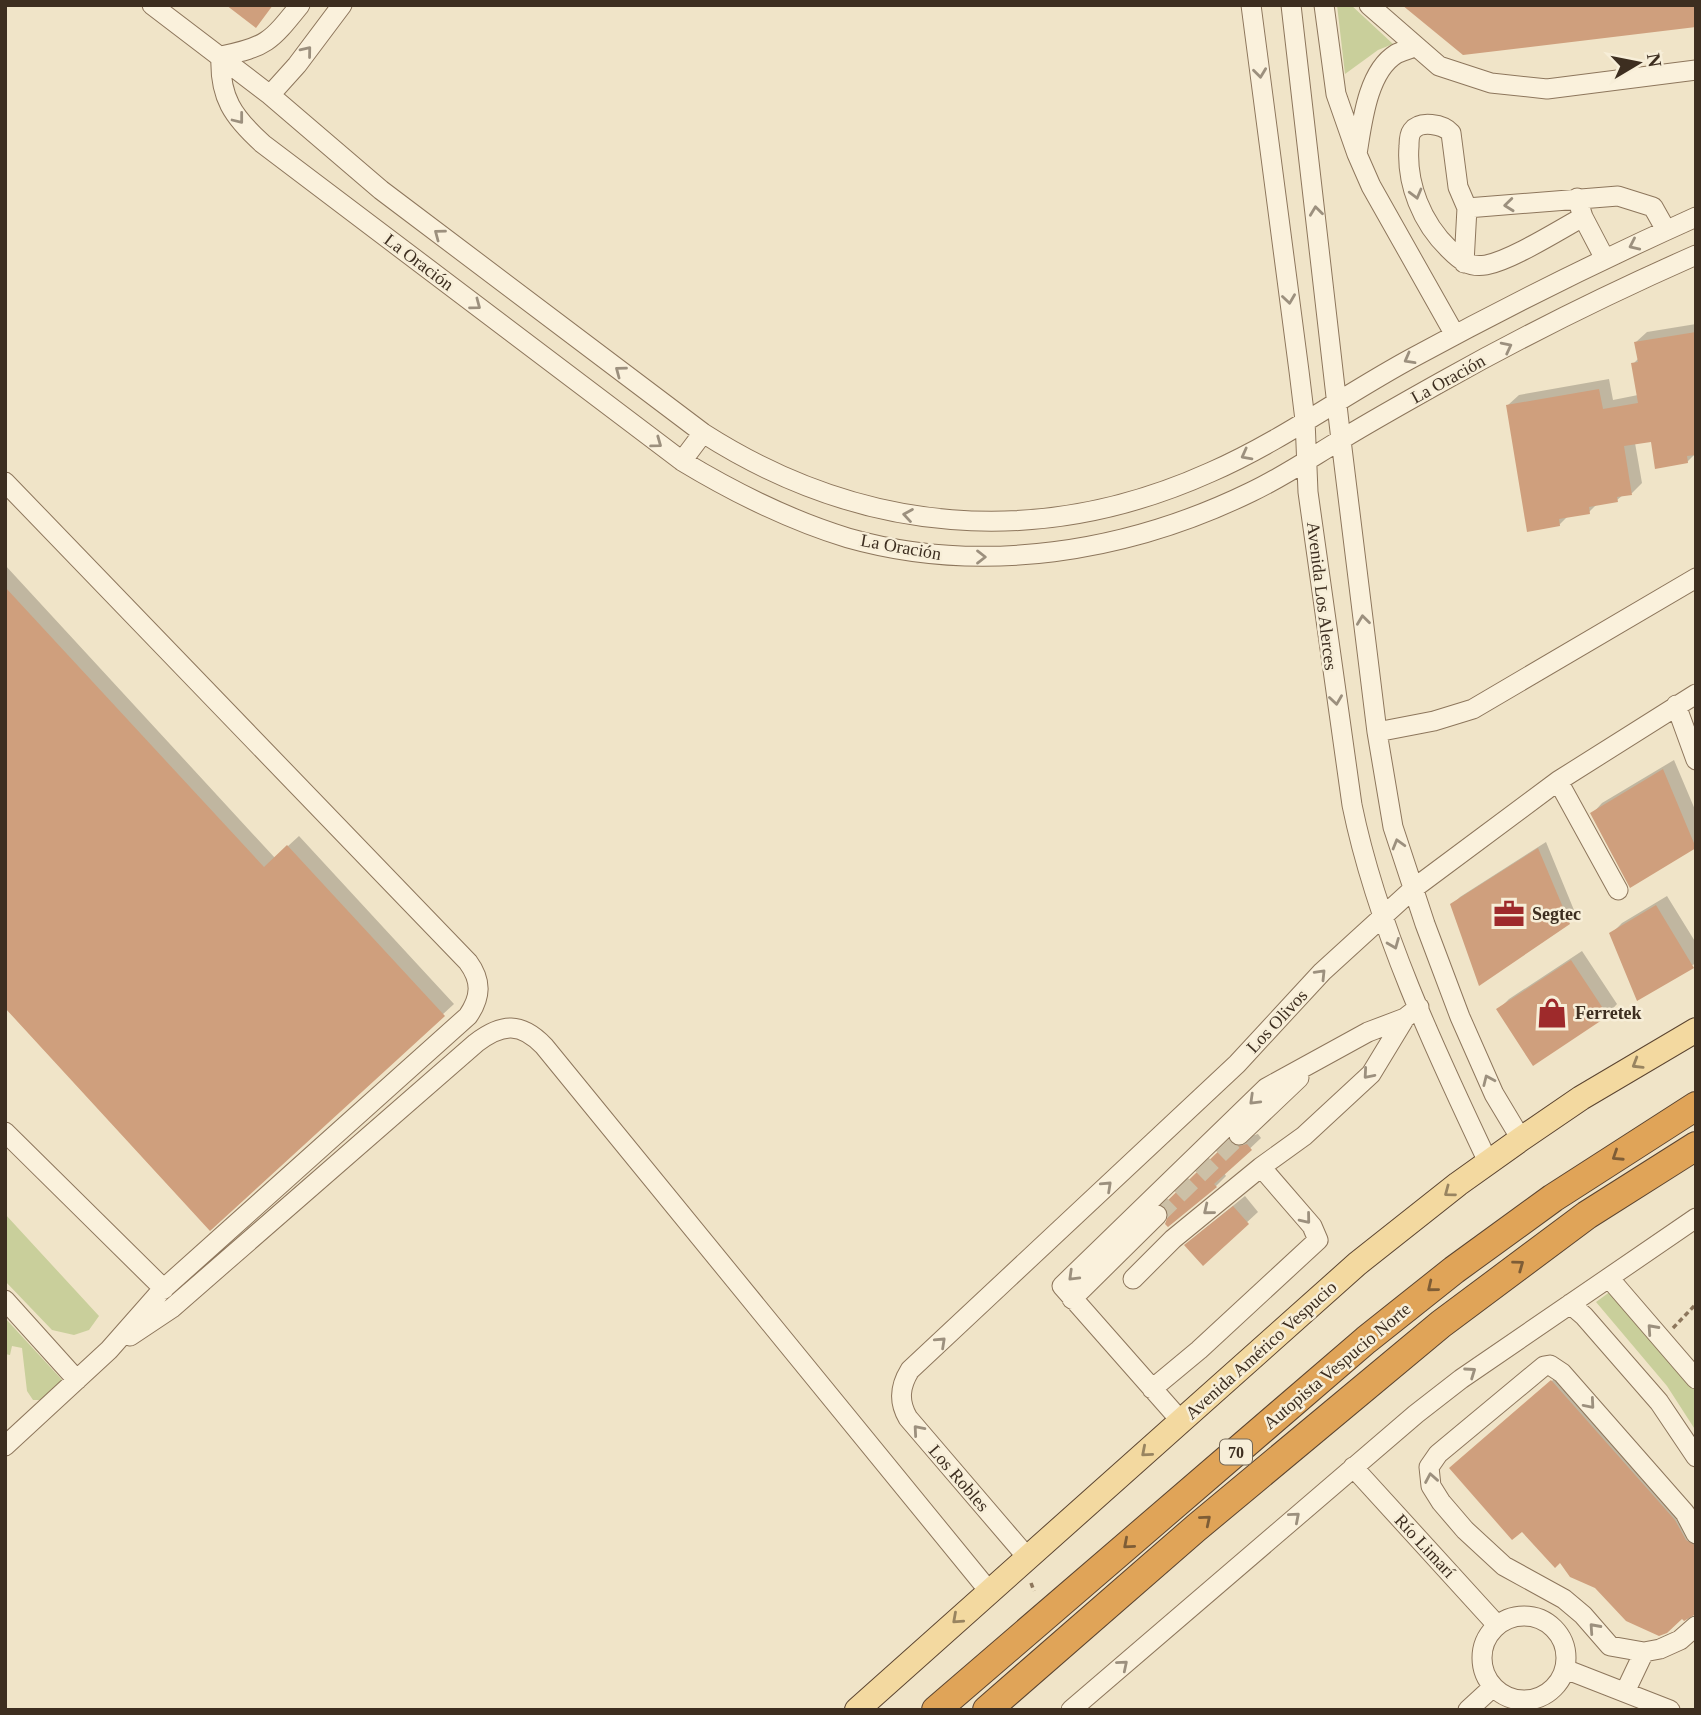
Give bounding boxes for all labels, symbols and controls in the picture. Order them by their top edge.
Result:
north arrow [1603,28,1673,98]
one-way arrow [299,47,312,59]
text: N [1643,52,1666,69]
one-way arrow [1252,67,1267,79]
one-way arrow [231,112,244,124]
one-way arrow [1408,187,1422,199]
one-way arrow [1503,198,1515,213]
one-way arrow [1308,205,1323,216]
street label: La Oración [380,229,458,295]
one-way arrow [434,229,447,242]
one-way arrow [1629,237,1641,251]
one-way arrow [1282,293,1297,304]
one-way arrow [468,296,480,309]
one-way arrow [1500,342,1513,355]
one-way arrow [1404,351,1417,364]
street label: La Oración [1408,351,1488,407]
one-way arrow [615,367,628,379]
one-way arrow [649,434,662,447]
one-way arrow [1241,447,1253,460]
one-way arrow [902,508,914,523]
street label: Avenida Los Alerces [1303,521,1341,671]
street label: La Oración [859,530,943,564]
one-way arrow [976,549,987,564]
one-way arrow [1356,614,1371,626]
one-way arrow [1328,694,1343,705]
one-way arrow [1392,839,1406,851]
office icon: Segtec [1492,897,1526,931]
place label: Segtec [1532,904,1581,924]
one-way arrow [1386,937,1400,949]
one-way arrow [1312,969,1325,982]
street label: Los Olivos [1243,985,1311,1057]
shop icon: Ferretek [1535,996,1569,1030]
place label: Ferretek [1575,1003,1642,1023]
one-way arrow [1631,1056,1644,1069]
one-way arrow [1364,1066,1376,1079]
one-way arrow [1482,1075,1496,1087]
one-way arrow [1249,1091,1262,1104]
one-way arrow [1612,1147,1625,1160]
one-way arrow [1099,1181,1112,1194]
one-way arrow [1444,1184,1456,1196]
one-way arrow [1203,1202,1216,1214]
one-way arrow [1297,1212,1310,1224]
one-way arrow [1511,1260,1524,1273]
one-way arrow [1069,1267,1082,1280]
street label: Avenida Américo Vespucio [1181,1277,1341,1423]
one-way arrow [1428,1278,1440,1291]
street label: Autopista Vespucio Norte [1259,1299,1415,1433]
one-way arrow [1648,1324,1660,1337]
one-way arrow [933,1337,946,1350]
one-way arrow [1463,1368,1476,1380]
one-way arrow [1582,1396,1594,1409]
one-way arrow [914,1425,926,1438]
road number: 70 [1220,1440,1252,1464]
street label: Los Robles [925,1441,993,1515]
one-way arrow [1141,1444,1154,1456]
one-way arrow [1425,1472,1440,1484]
street label: Río Limarí [1391,1510,1459,1582]
one-way arrow [1287,1513,1300,1525]
one-way arrow [1197,1516,1210,1528]
one-way arrow [1123,1536,1136,1548]
one-way arrow [953,1611,966,1623]
one-way arrow [1590,1623,1603,1636]
one-way arrow [1115,1661,1128,1674]

